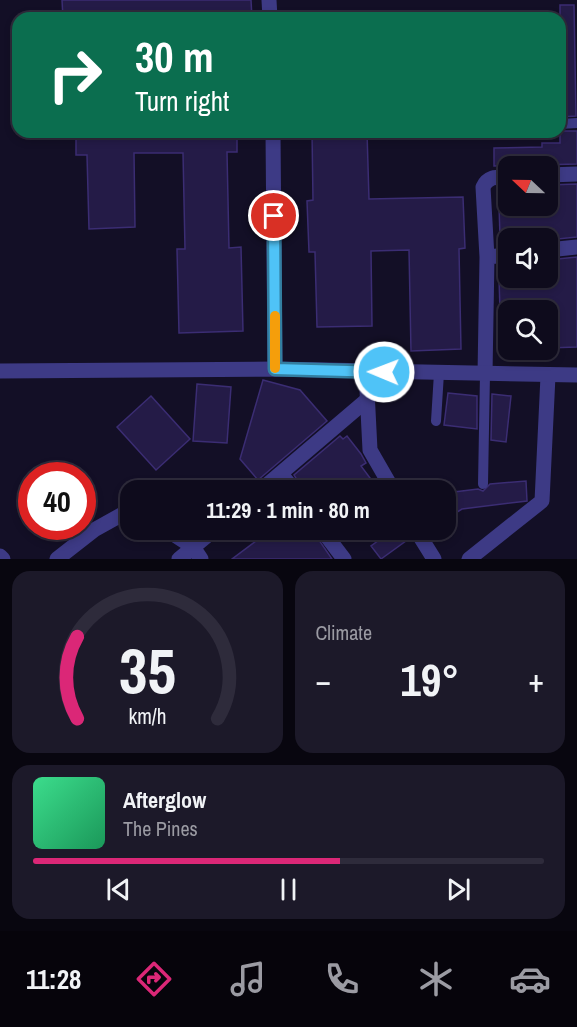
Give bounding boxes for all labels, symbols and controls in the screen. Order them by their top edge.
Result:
text: 30 m [135,29,214,85]
icon: right [36,36,114,114]
text: Turn right [135,83,229,119]
north arrow [498,156,558,216]
map controls [498,156,558,360]
pin [248,190,299,241]
icon: arrive [257,199,290,232]
button: sound [498,228,558,288]
button: search [498,300,558,360]
position arrow [352,340,416,404]
speed limit sign: 40 [18,462,96,540]
text: 11:29 · 1 min · 80 m [206,495,370,525]
text: Climate [316,619,372,646]
text: 35 [119,628,176,712]
text: 19° [400,649,459,710]
text: − [316,658,331,702]
text: + [528,658,544,702]
text: km/h [128,702,166,731]
text: Afterglow [123,785,206,815]
text: The Pines [123,815,198,842]
icon: previous [102,873,135,906]
icon: pause [272,873,305,906]
icon: next [442,873,475,906]
icon: directions [133,958,175,1000]
icon: music [227,958,269,1000]
icon: phone [321,958,363,1000]
icon: climate [415,958,457,1000]
icon: car [509,958,551,1000]
text: 11:28 [26,961,81,997]

